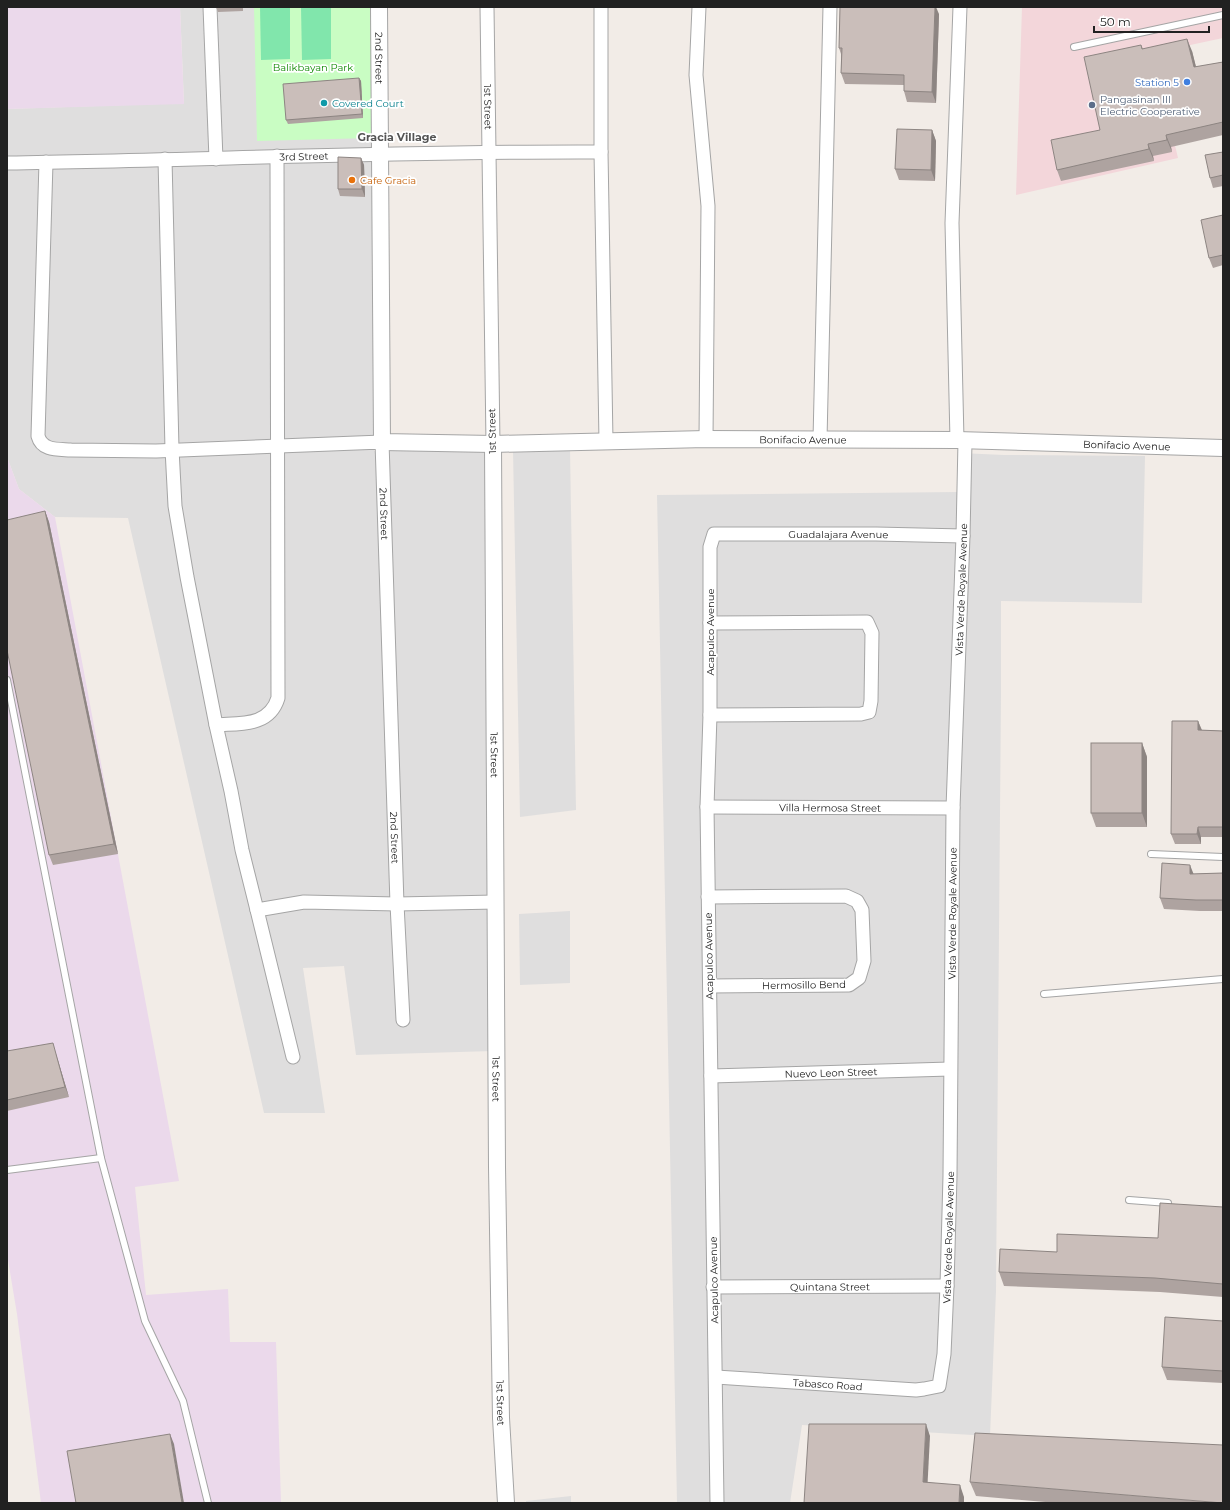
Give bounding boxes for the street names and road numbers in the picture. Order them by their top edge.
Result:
street label: 2nd Street [373,32,386,84]
street label: 1st Street [482,84,495,130]
street label: 3rd Street [279,149,329,163]
street label: 1st Street [485,408,499,454]
street label: Bonifacio Avenue [759,433,847,446]
street label: Bonifacio Avenue [1083,437,1171,453]
street label: 2nd Street [377,488,392,540]
street label: Vista Verde Royale Avenue [952,523,970,656]
street label: Guadalajara Avenue [788,527,889,541]
street label: Acapulco Avenue [704,588,717,676]
street label: 1st Street [488,732,501,778]
street label: Villa Hermosa Street [779,801,881,814]
street label: 2nd Street [388,811,402,864]
street label: Vista Verde Royale Avenue [945,847,959,979]
street label: Acapulco Avenue [702,912,716,1000]
street label: Hermosillo Bend [762,978,846,992]
street label: 1st Street [490,1056,503,1102]
street label: Nuevo Leon Street [784,1065,878,1080]
street label: Vista Verde Royale Avenue [940,1171,957,1304]
street label: Acapulco Avenue [707,1236,721,1324]
street label: Quintana Street [790,1280,870,1293]
street label: Tabasco Road [793,1376,863,1393]
street label: 1st Street [494,1380,508,1426]

